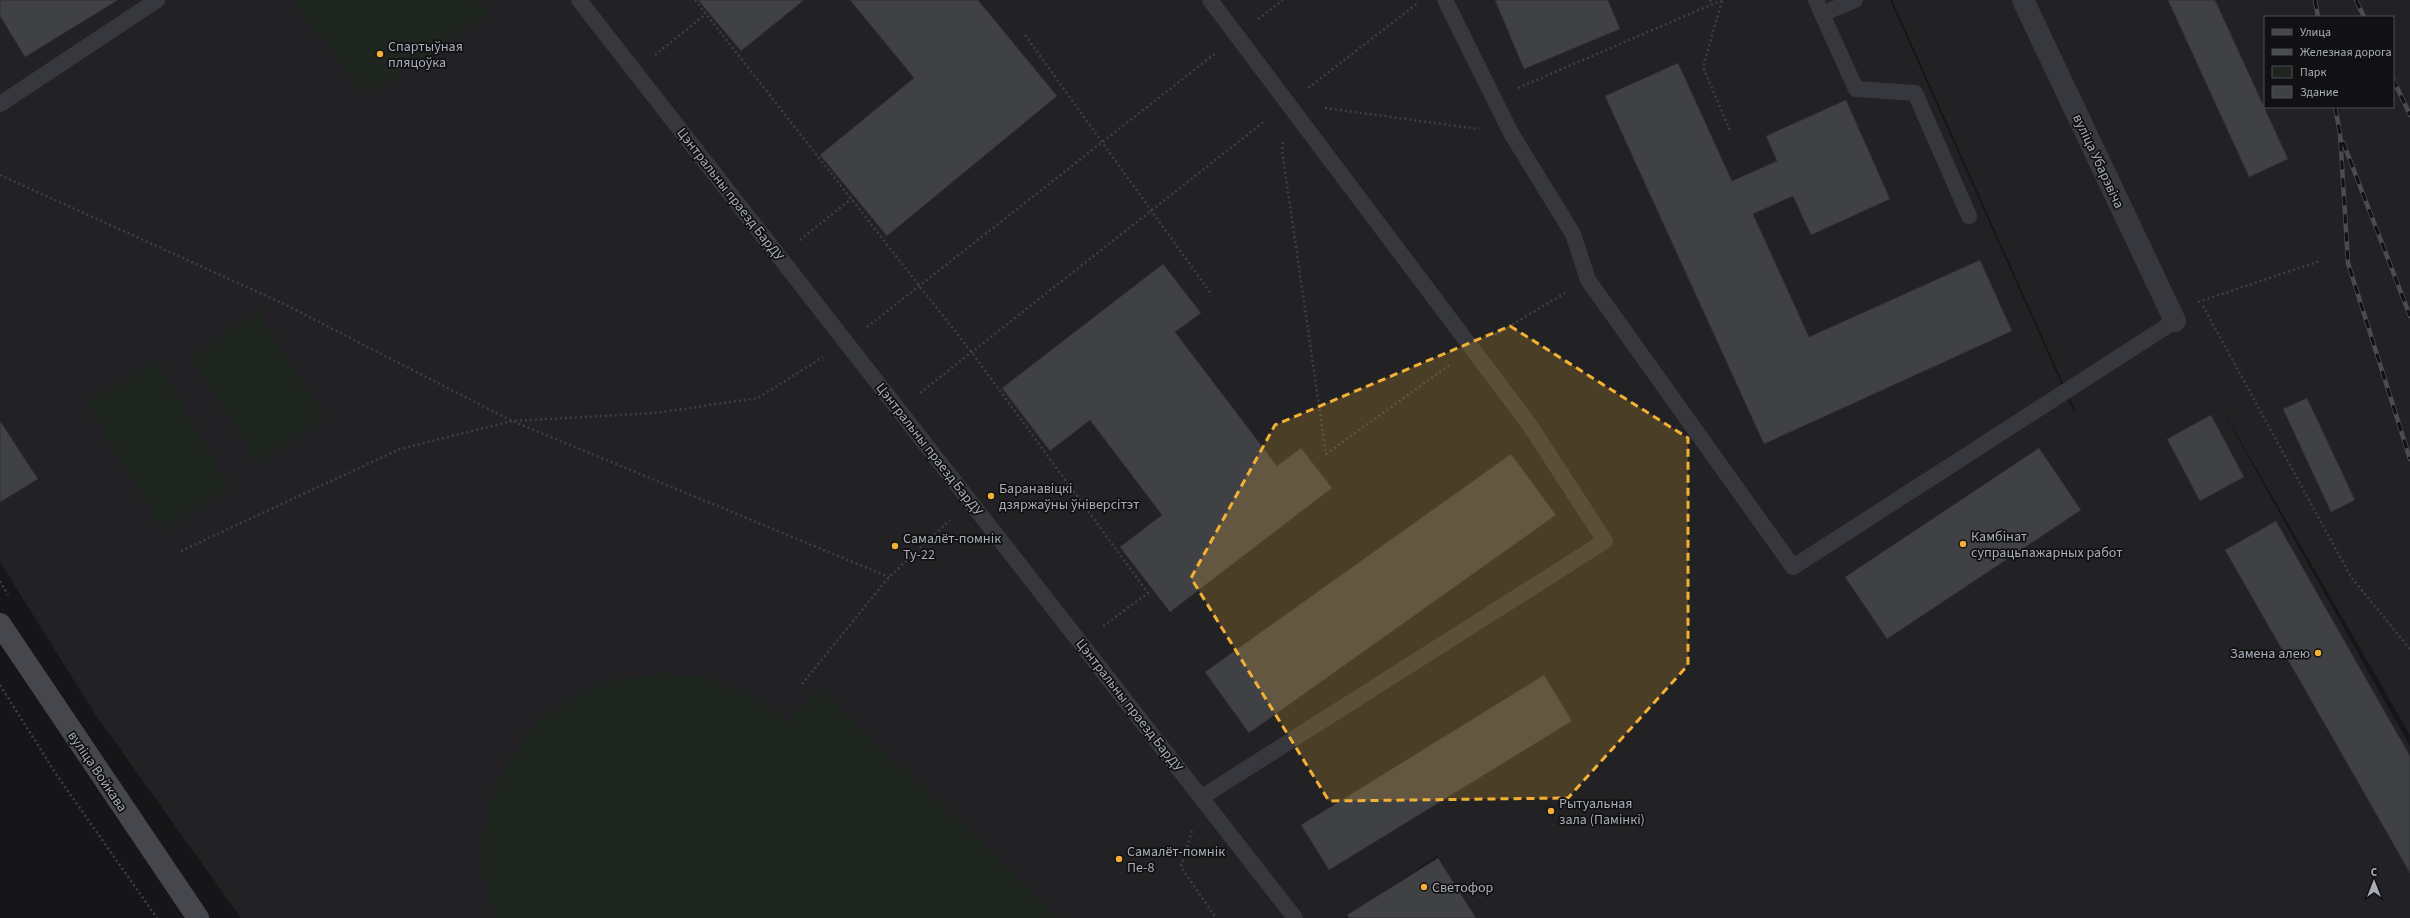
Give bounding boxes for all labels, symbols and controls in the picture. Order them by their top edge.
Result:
legend [2264,16,2394,108]
text: Улица [2300,24,2331,41]
place label: Спартыўная пляцоўка [388,37,463,73]
text: Железная дорога [2300,44,2392,61]
marker: Спартыўная пляцоўка [375,49,385,59]
text: Парк [2300,64,2326,81]
text: Здание [2300,84,2339,101]
street label: вуліца Убарэвіча [2067,111,2129,212]
street label: Цэнтральны праезд БарДУ [672,124,789,266]
street label: Цэнтральны праезд БарДУ [871,379,988,521]
place label: Баранавіцкі дзяржаўны ўніверсітэт [999,479,1140,515]
marker: Баранавіцкі дзяржаўны ўніверсітэт [986,491,996,501]
place label: Камбінат супрацьпажарных работ [1971,527,2123,563]
place label: Самалёт-помнік Ту-22 [903,529,1001,565]
marker: Камбінат супрацьпажарных работ [1958,539,1968,549]
marker: Самалёт-помнік Ту-22 [890,541,900,551]
street label: Цэнтральны праезд БарДУ [1071,635,1188,777]
place label: Замена алею [2230,644,2310,664]
marker: Замена алею [2313,648,2323,658]
street label: вуліца Войкава [63,727,132,816]
place label: Рытуальная зала (Памінкі) [1559,794,1645,830]
marker: Рытуальная зала (Памінкі) [1546,806,1556,816]
place label: Самалёт-помнік Пе-8 [1127,842,1225,878]
marker: Самалёт-помнік Пе-8 [1114,854,1124,864]
north arrow [2354,862,2394,902]
text: С [2371,865,2378,880]
place label: Светофор [1432,878,1494,898]
marker: Светофор [1419,882,1429,892]

